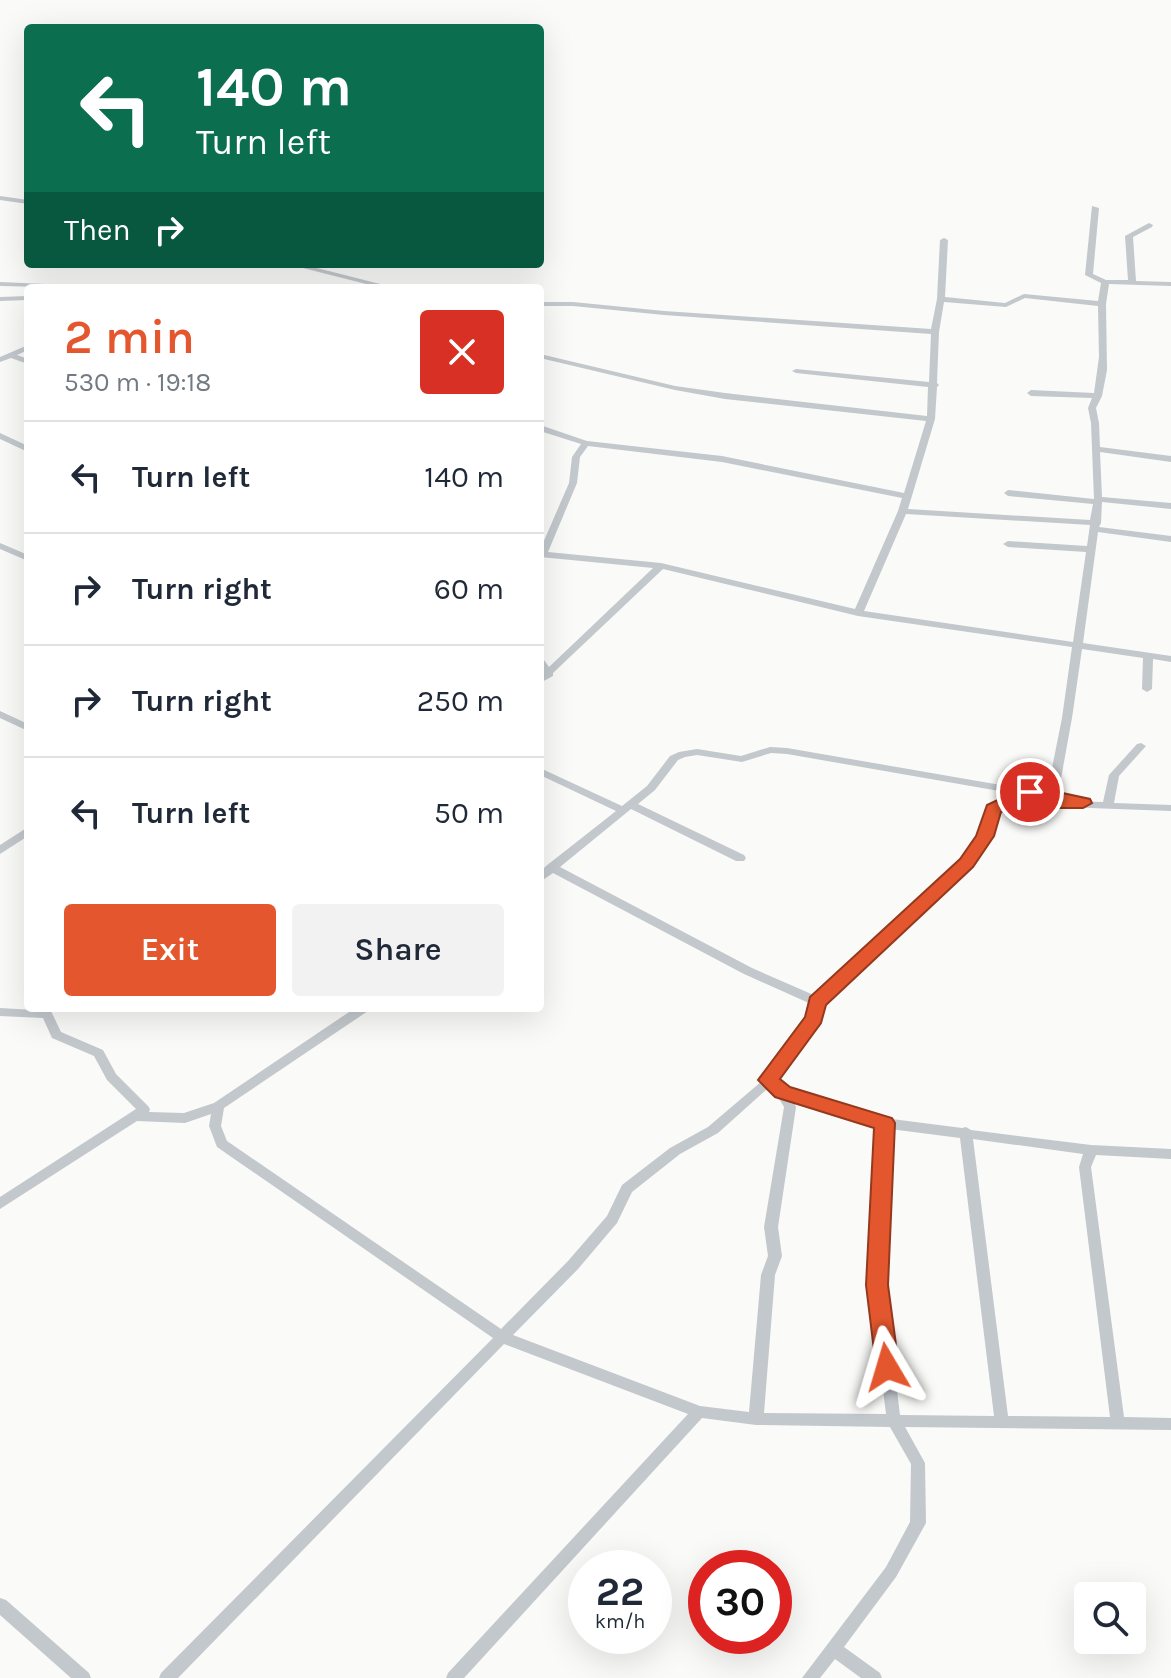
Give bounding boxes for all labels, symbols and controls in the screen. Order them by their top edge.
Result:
text: 140 m [196,54,352,119]
icon: left [64,56,168,160]
text: Turn left [196,121,331,163]
icon: right [147,208,191,252]
text: Then [64,212,131,248]
text: 2 min [64,309,195,365]
button: close [420,310,504,394]
text: 530 m · 19:18 [64,367,211,398]
icon: left [64,455,108,499]
text: Turn left [132,459,250,495]
text: 140 m [424,459,504,495]
icon: right [64,567,108,611]
text: Turn right [132,571,272,607]
text: 60 m [434,571,504,607]
icon: right [64,679,108,723]
text: Turn right [132,683,272,719]
text: 250 m [417,683,504,719]
pin [996,758,1064,826]
icon: arrive [1008,770,1052,814]
icon: left [64,791,108,835]
text: Turn left [132,795,250,831]
text: 50 m [434,795,504,831]
button: Exit [64,904,276,996]
button: Share [292,904,504,996]
position arrow [845,1325,929,1409]
speed limit sign: 30 [688,1550,792,1654]
text: 22 [596,1568,644,1615]
map controls [1074,1582,1146,1654]
button: search [1074,1582,1146,1654]
text: km/h [595,1610,645,1633]

